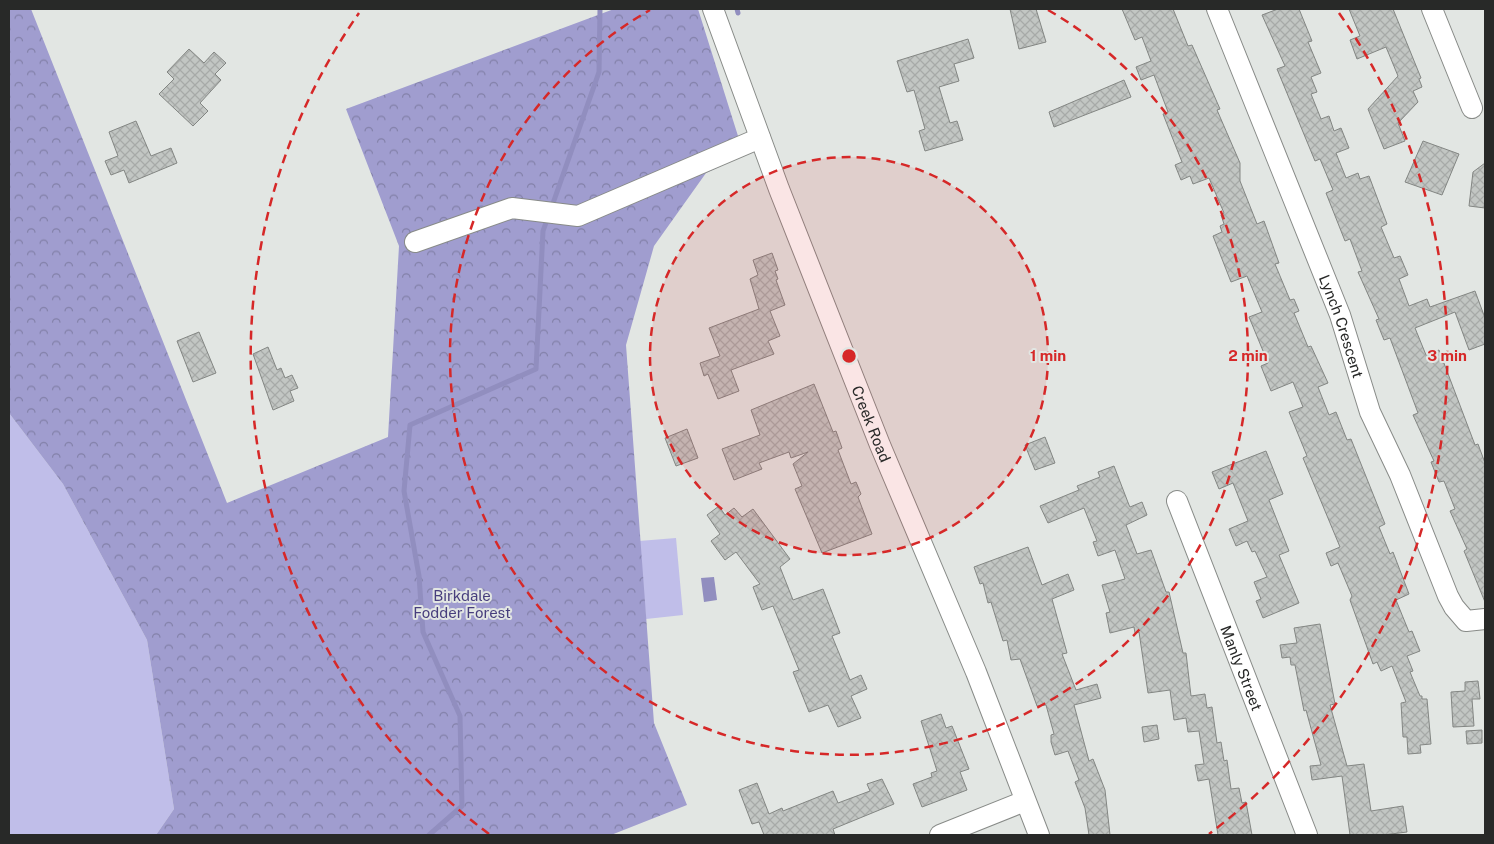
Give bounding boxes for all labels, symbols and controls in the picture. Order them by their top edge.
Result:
street label: Lynch Crescent [1316,272,1367,380]
centre of rings [840,347,858,365]
text: 1 min [1030,347,1066,364]
text: 2 min [1228,347,1268,364]
text: 3 min [1427,347,1467,364]
street label: Creek Road [849,383,895,464]
park label: Birkdale Fodder Forest [413,587,511,621]
street label: Manly Street [1218,623,1266,713]

